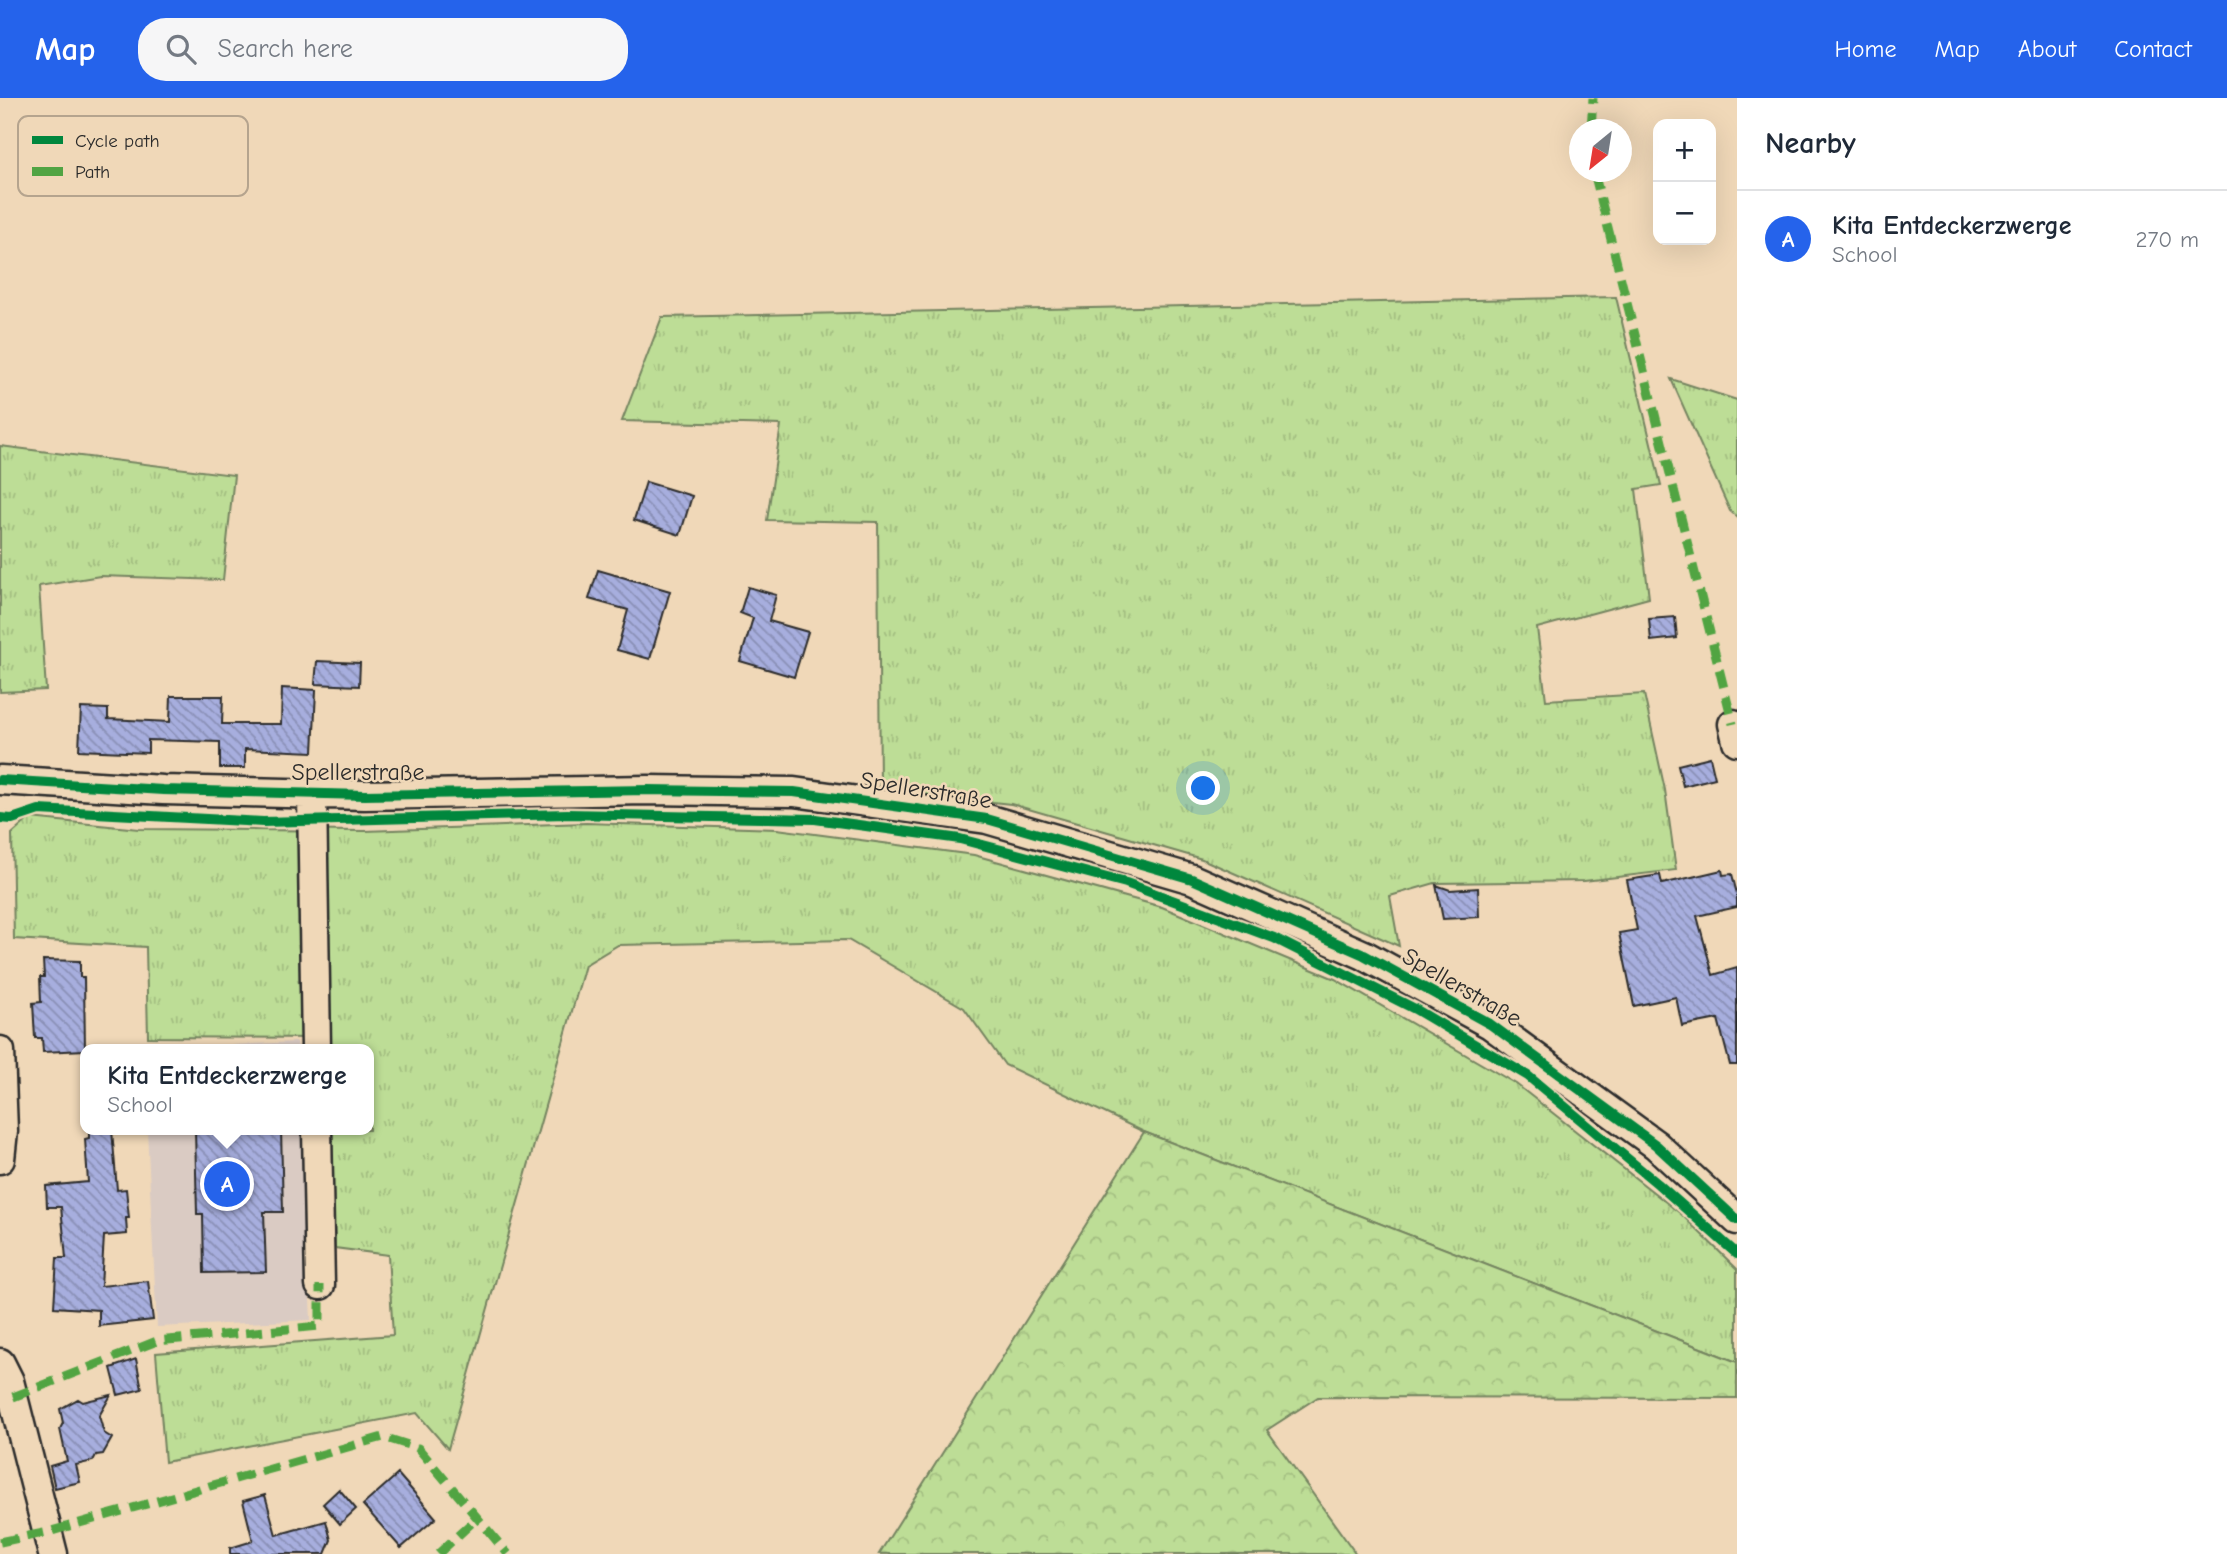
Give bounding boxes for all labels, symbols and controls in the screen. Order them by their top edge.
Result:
search box [138,18,628,81]
text: Map [35,30,96,68]
icon: search [162,30,200,68]
text: Search here [218,34,353,64]
text: Home [1835,35,1896,63]
text: Map [1934,35,1980,63]
text: About [2018,35,2076,63]
text: Contact [2114,35,2192,63]
legend [18,116,248,196]
north arrow [1569,119,1632,182]
map controls [1653,119,1716,245]
button: + [1653,119,1716,182]
text: Nearby [1765,126,1856,161]
text: Cycle path [75,130,160,152]
text: Path [75,161,110,183]
button: − [1653,182,1716,245]
text: Kita Entdeckerzwerge [1832,211,2072,241]
text: A [1782,226,1794,253]
text: 270 m [2135,226,2199,253]
text: School [1832,241,1897,268]
street label: Spellerstraße [291,758,425,786]
street label: Spellerstraße [858,766,994,814]
your location [1186,771,1220,805]
street label: Spellerstraße [1397,942,1527,1032]
popup [80,1044,374,1135]
text: Kita Entdeckerzwerge [107,1061,347,1091]
text: School [107,1091,173,1118]
pin: A [204,1158,250,1210]

